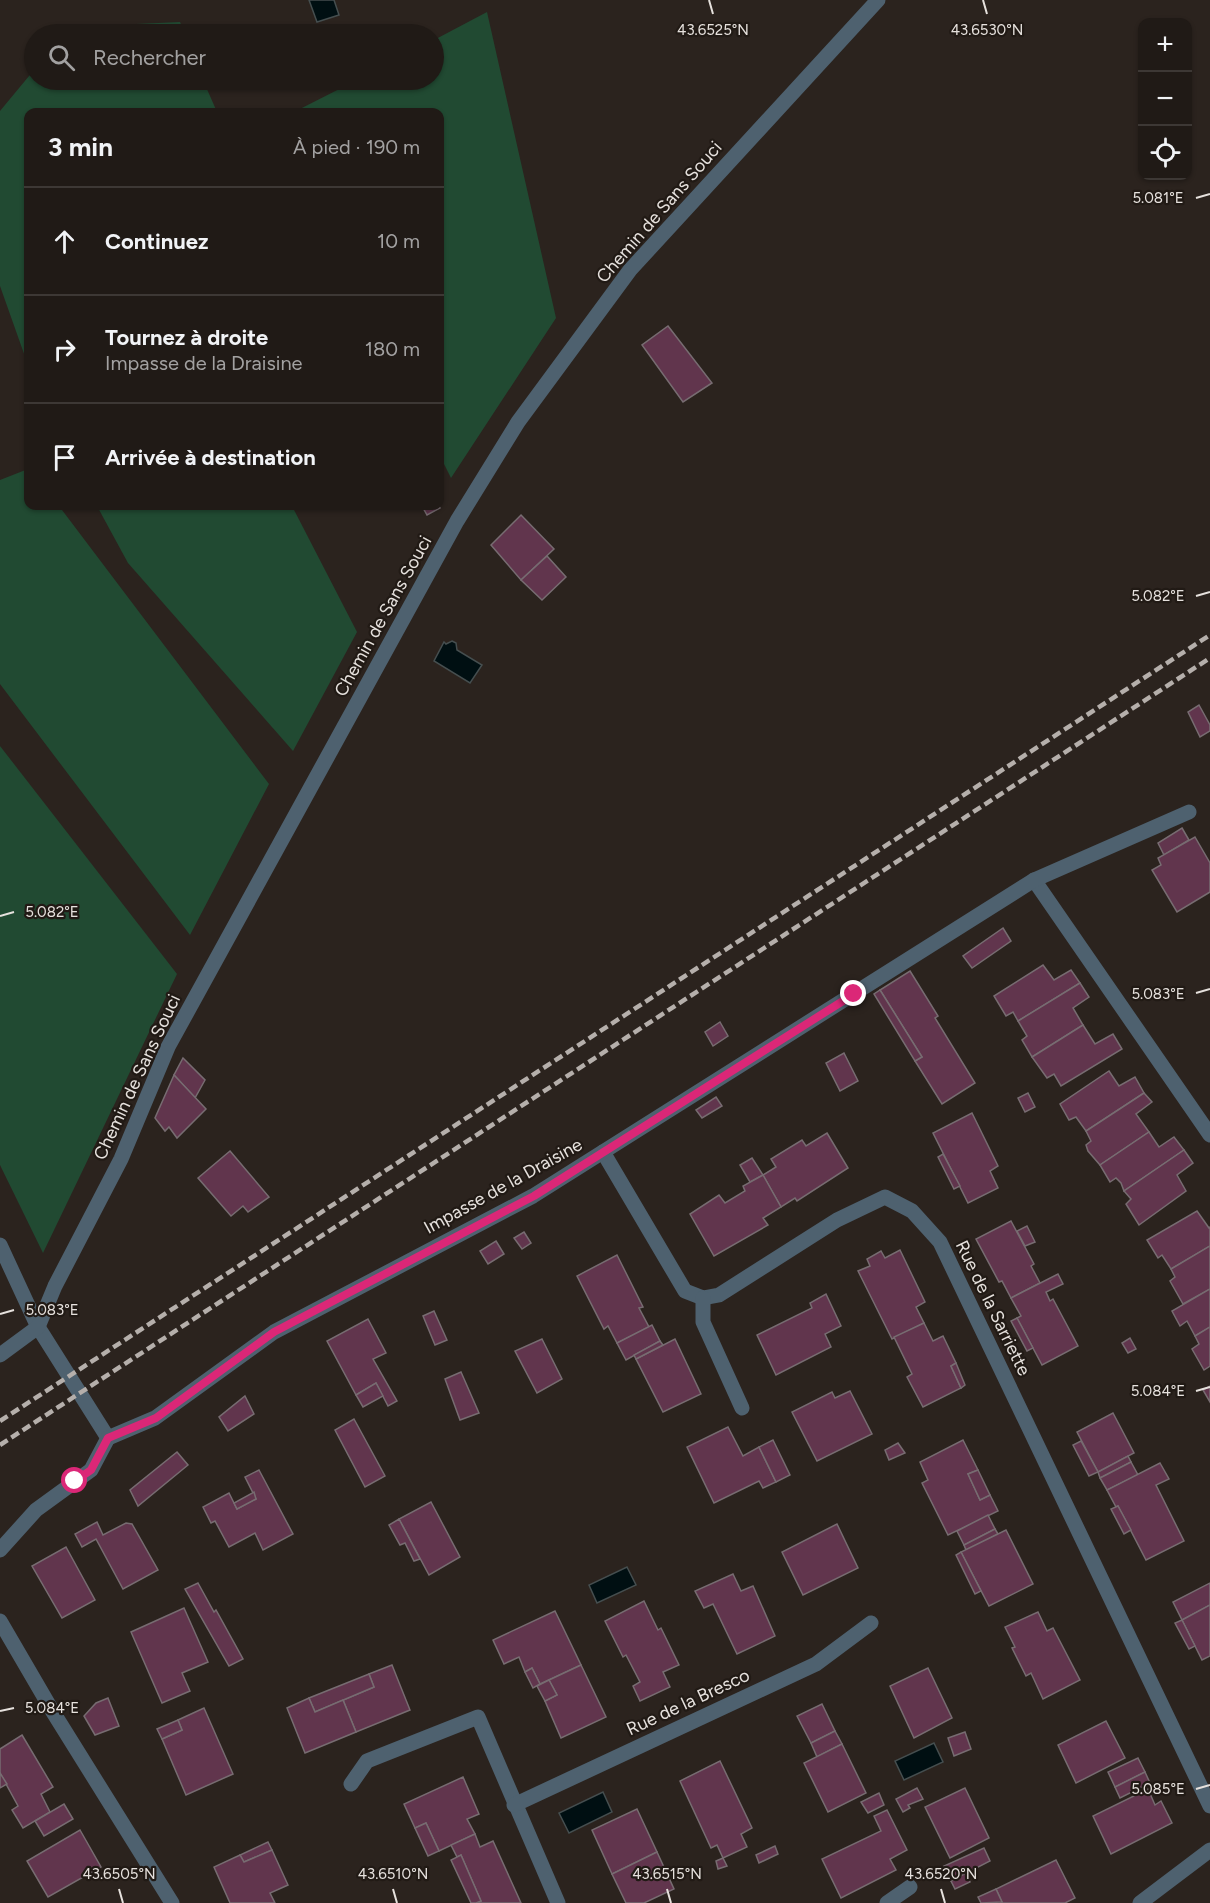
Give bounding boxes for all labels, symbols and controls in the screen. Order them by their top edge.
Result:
map controls [1138,18,1192,180]
button: + [1138,18,1192,72]
text: 43.6525°N [677,21,749,39]
text: 43.6530°N [951,21,1023,39]
search box [24,24,444,90]
icon: search [45,41,78,74]
text: Rechercher [93,44,206,71]
button: − [1138,72,1192,126]
button: locate [1138,126,1192,180]
text: 3 min [48,131,113,163]
text: À pied · 190 m [293,135,420,159]
street label: Chemin de Sans Souci [592,137,726,287]
text: 5.081°E [1132,189,1184,207]
icon: ahead [48,225,81,258]
text: Continuez [105,228,209,255]
text: 10 m [377,229,420,253]
text: Tournez à droite [105,324,268,351]
icon: right [48,333,81,366]
text: 180 m [365,337,420,361]
text: Impasse de la Draisine [105,351,302,375]
icon: arrive [48,441,81,474]
text: Arrivée à destination [105,444,316,471]
street label: Chemin de Sans Souci [330,532,436,700]
text: 5.082°E [1131,587,1185,605]
text: 5.082°E [25,903,79,921]
route end [840,980,866,1006]
text: 5.083°E [1131,985,1185,1003]
street label: Chemin de Sans Souci [89,991,185,1163]
street label: Impasse de la Draisine [420,1133,586,1239]
street label: Rue de la Sarriette [951,1237,1035,1379]
text: 5.083°E [25,1301,79,1319]
text: 5.084°E [1131,1382,1185,1400]
route start [61,1467,87,1493]
street label: Rue de la Bresco [623,1664,753,1740]
text: 5.084°E [25,1699,79,1717]
text: 5.085°E [1131,1780,1185,1798]
text: 43.6505°N [82,1865,156,1883]
text: 43.6510°N [358,1865,428,1883]
text: 43.6515°N [632,1865,702,1883]
text: 43.6520°N [905,1865,977,1883]

